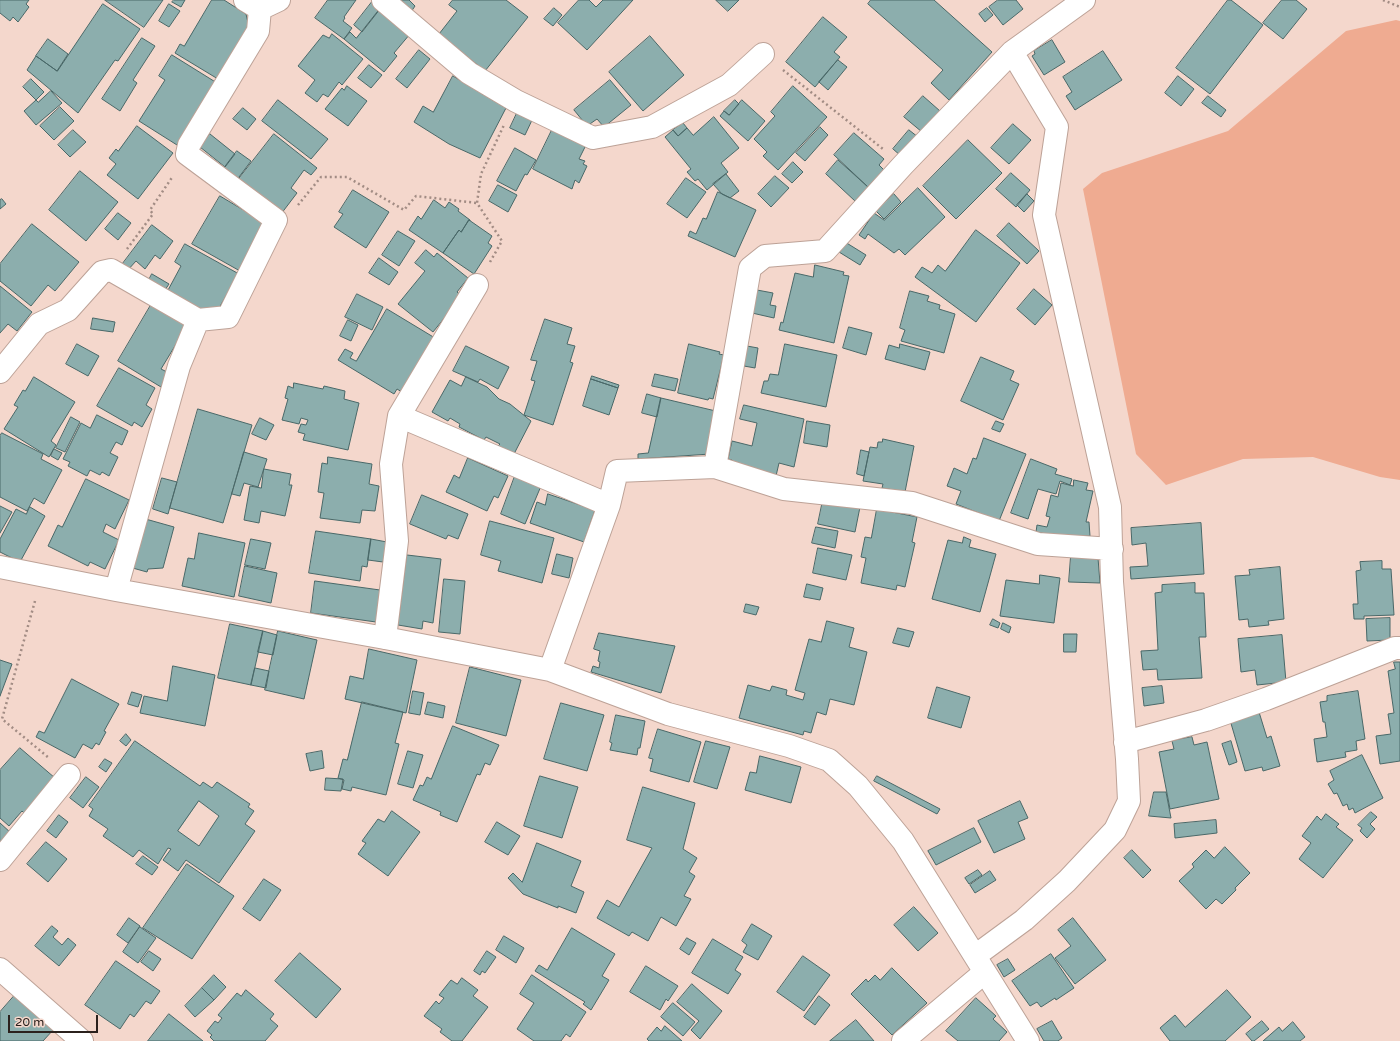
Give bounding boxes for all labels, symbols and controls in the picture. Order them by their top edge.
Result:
scale bar [10,1007,100,1033]
text: 20 m [15,1015,44,1029]

